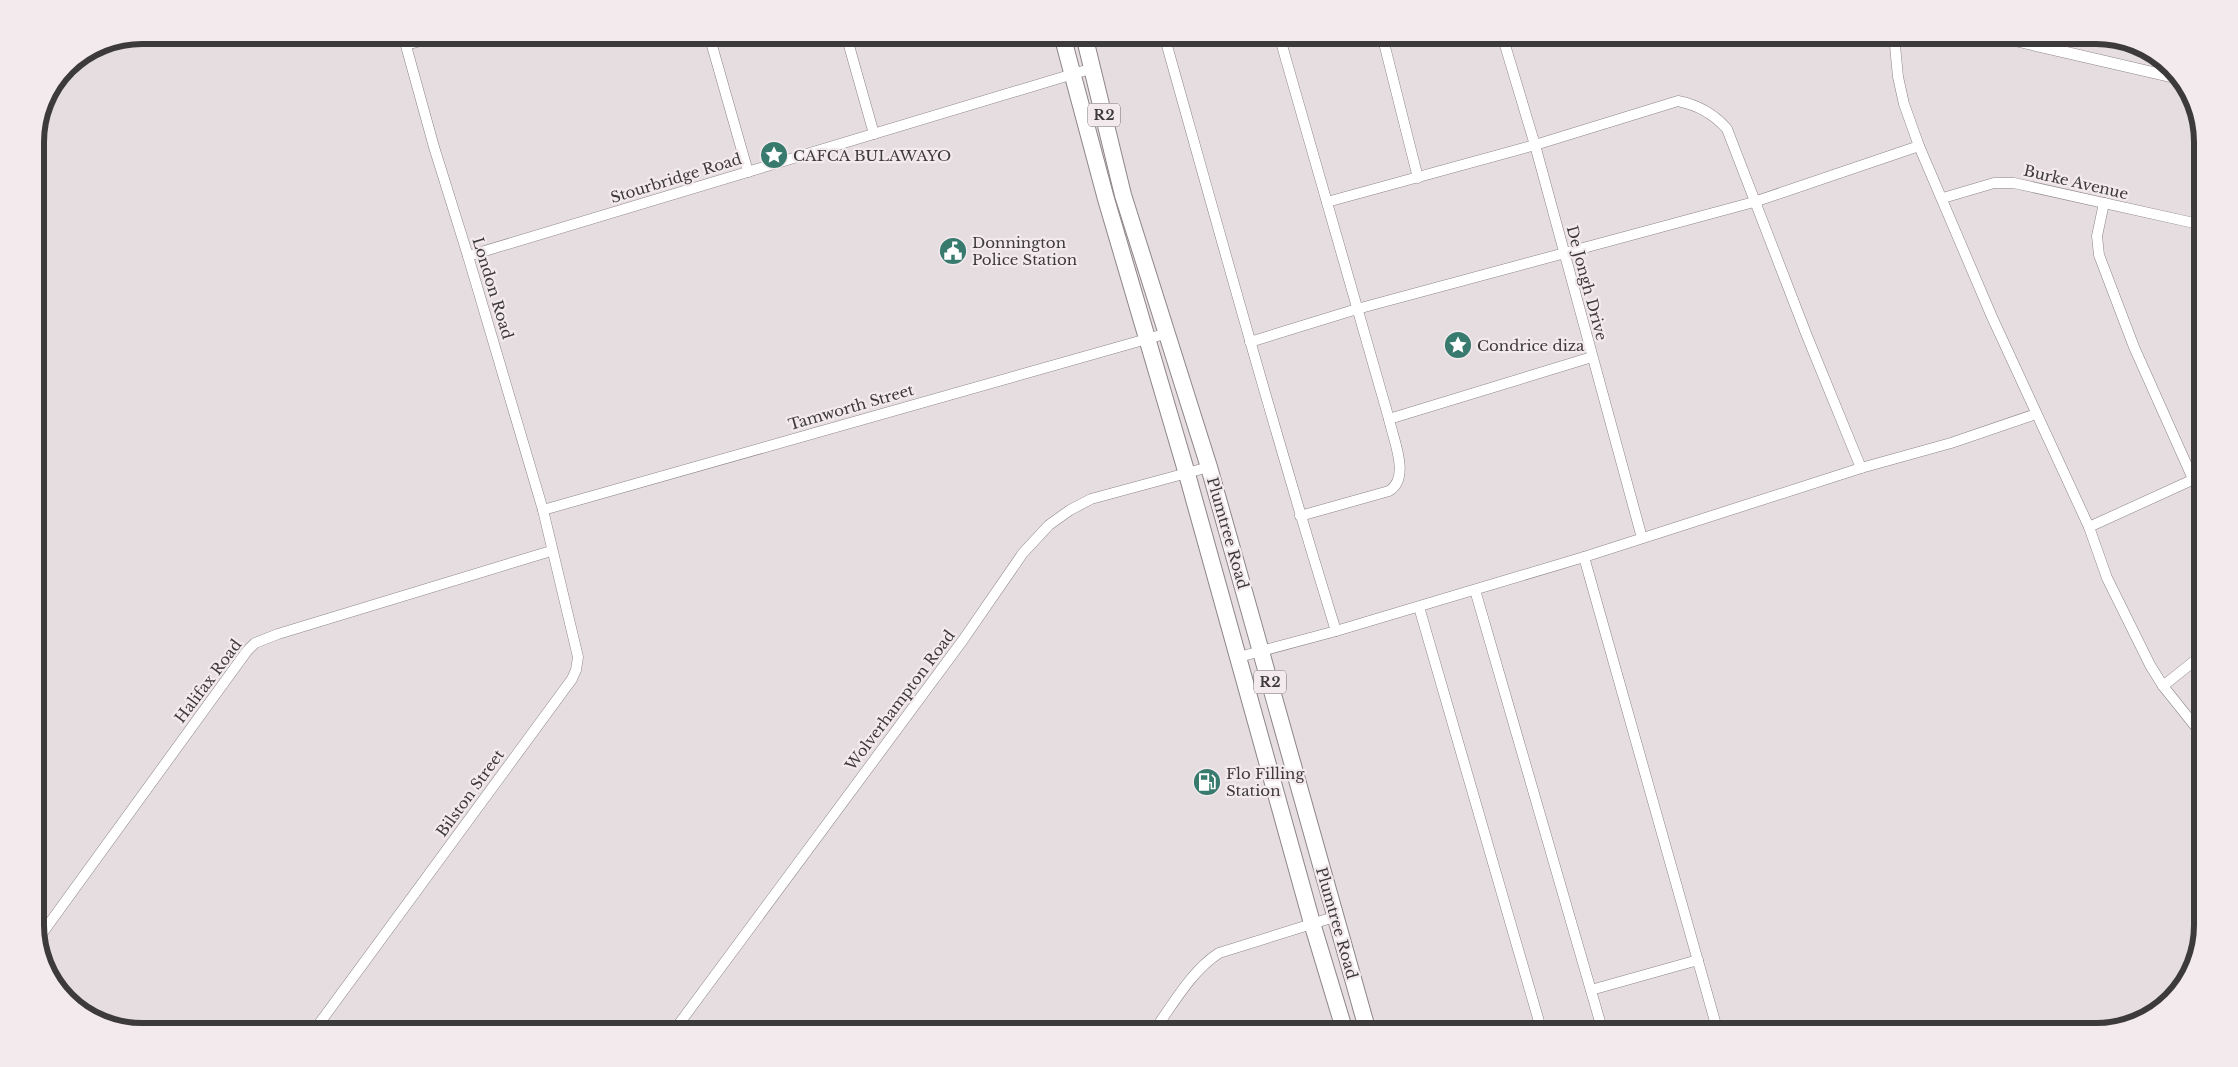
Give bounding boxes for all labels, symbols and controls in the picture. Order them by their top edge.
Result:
road number: R2 [1088,104,1120,126]
place icon: CAFCA BULAWAYO [759,140,789,170]
place label: CAFCA BULAWAYO [793,146,951,165]
street label: Stourbridge Road [608,149,744,207]
street label: Burke Avenue [2022,161,2130,203]
street label: De Jongh Drive [1563,223,1611,343]
place label: Donnington Police Station [972,233,1077,269]
street label: London Road [468,235,518,341]
public building icon: Donnington Police Station [938,236,968,266]
place icon: Condrice diza [1443,330,1473,360]
place label: Condrice diza [1477,336,1585,355]
street label: Tamworth Street [786,380,916,434]
street label: Plumtree Road [1203,475,1253,591]
street label: Wolverhampton Road [840,626,959,775]
street label: Halifax Road [170,635,246,727]
road number: R2 [1254,670,1286,694]
street label: Bilston Street [432,745,508,840]
place label: Flo Filling Station [1226,764,1305,800]
fuel station icon: Flo Filling Station [1192,767,1222,797]
street label: Plumtree Road [1312,865,1362,981]

